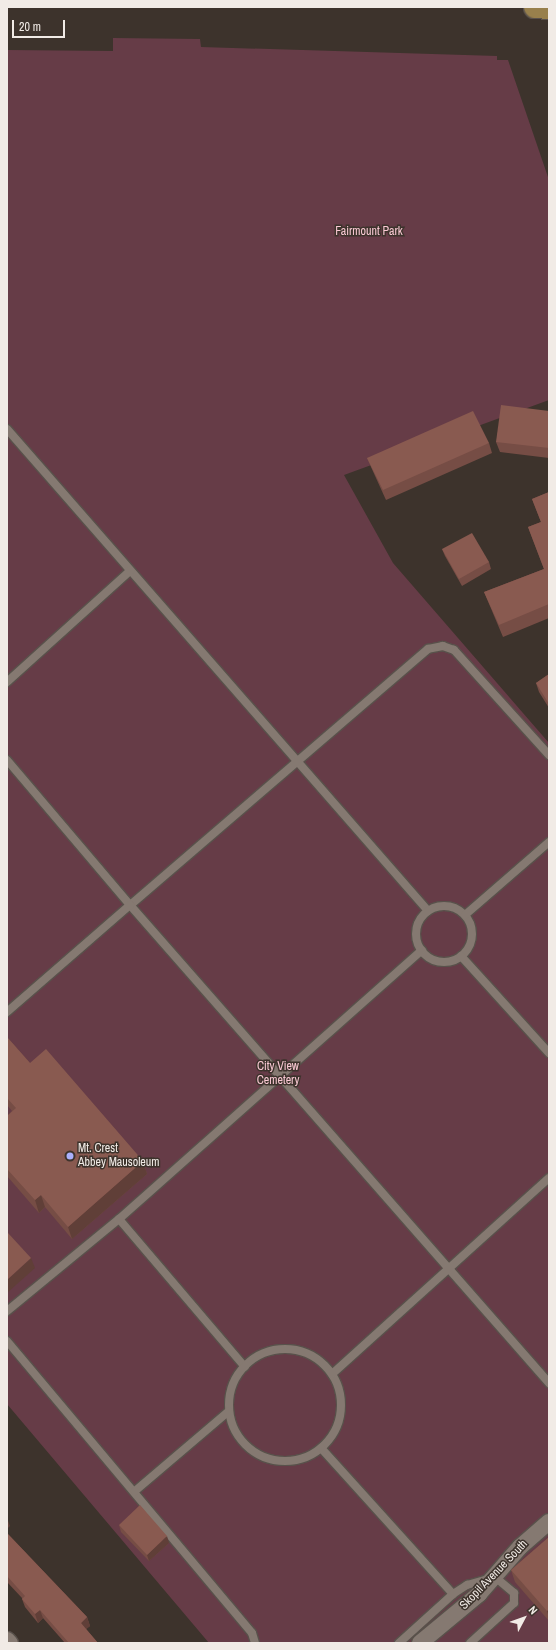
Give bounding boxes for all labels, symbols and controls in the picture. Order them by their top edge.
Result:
scale bar [14,12,67,38]
text: 20 m [19,19,41,35]
park label: Fairmount Park [335,225,403,239]
park label: City View Cemetery [257,1060,299,1088]
place label: Mt. Crest Abbey Mausoleum [78,1142,159,1170]
marker: Mt. Crest Abbey Mausoleum [65,1151,75,1161]
street label: Skopil Avenue South [457,1537,531,1613]
north arrow [504,1598,544,1638]
text: N [526,1603,540,1617]

